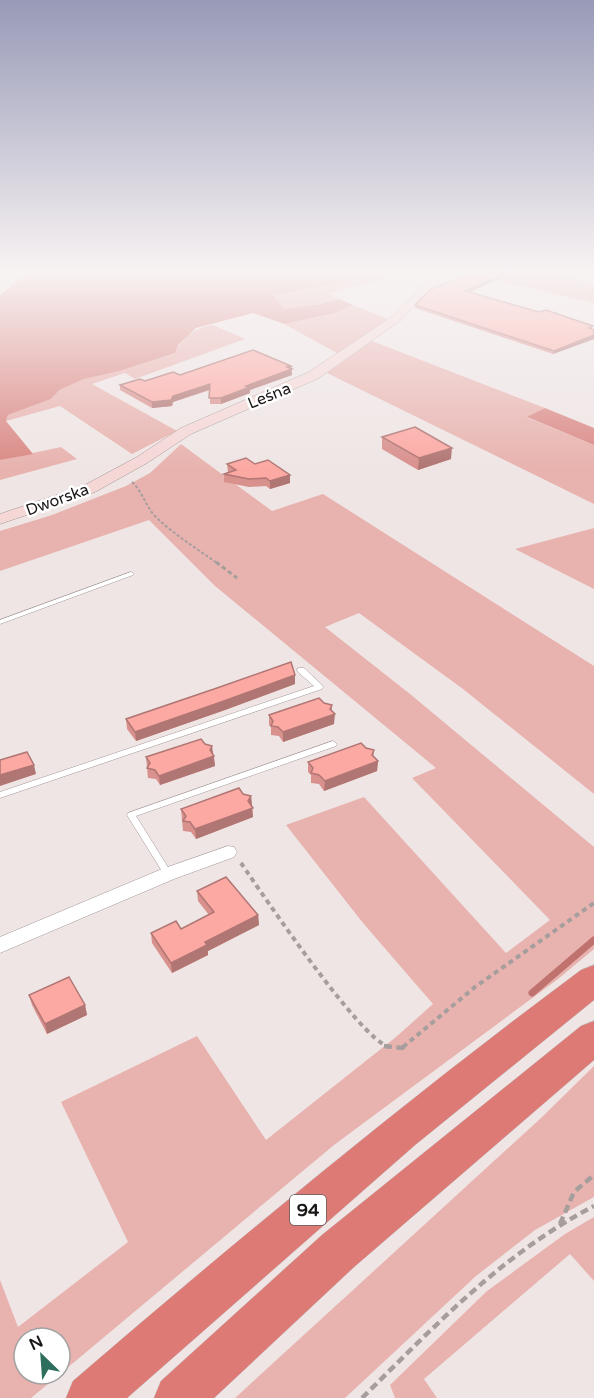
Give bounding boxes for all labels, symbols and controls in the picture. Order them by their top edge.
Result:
street label: Leśna [245,378,294,414]
street label: Dworska [23,479,92,521]
road number: 94 [290,1195,326,1225]
north arrow [12,1326,72,1386]
text: N [26,1332,46,1355]

